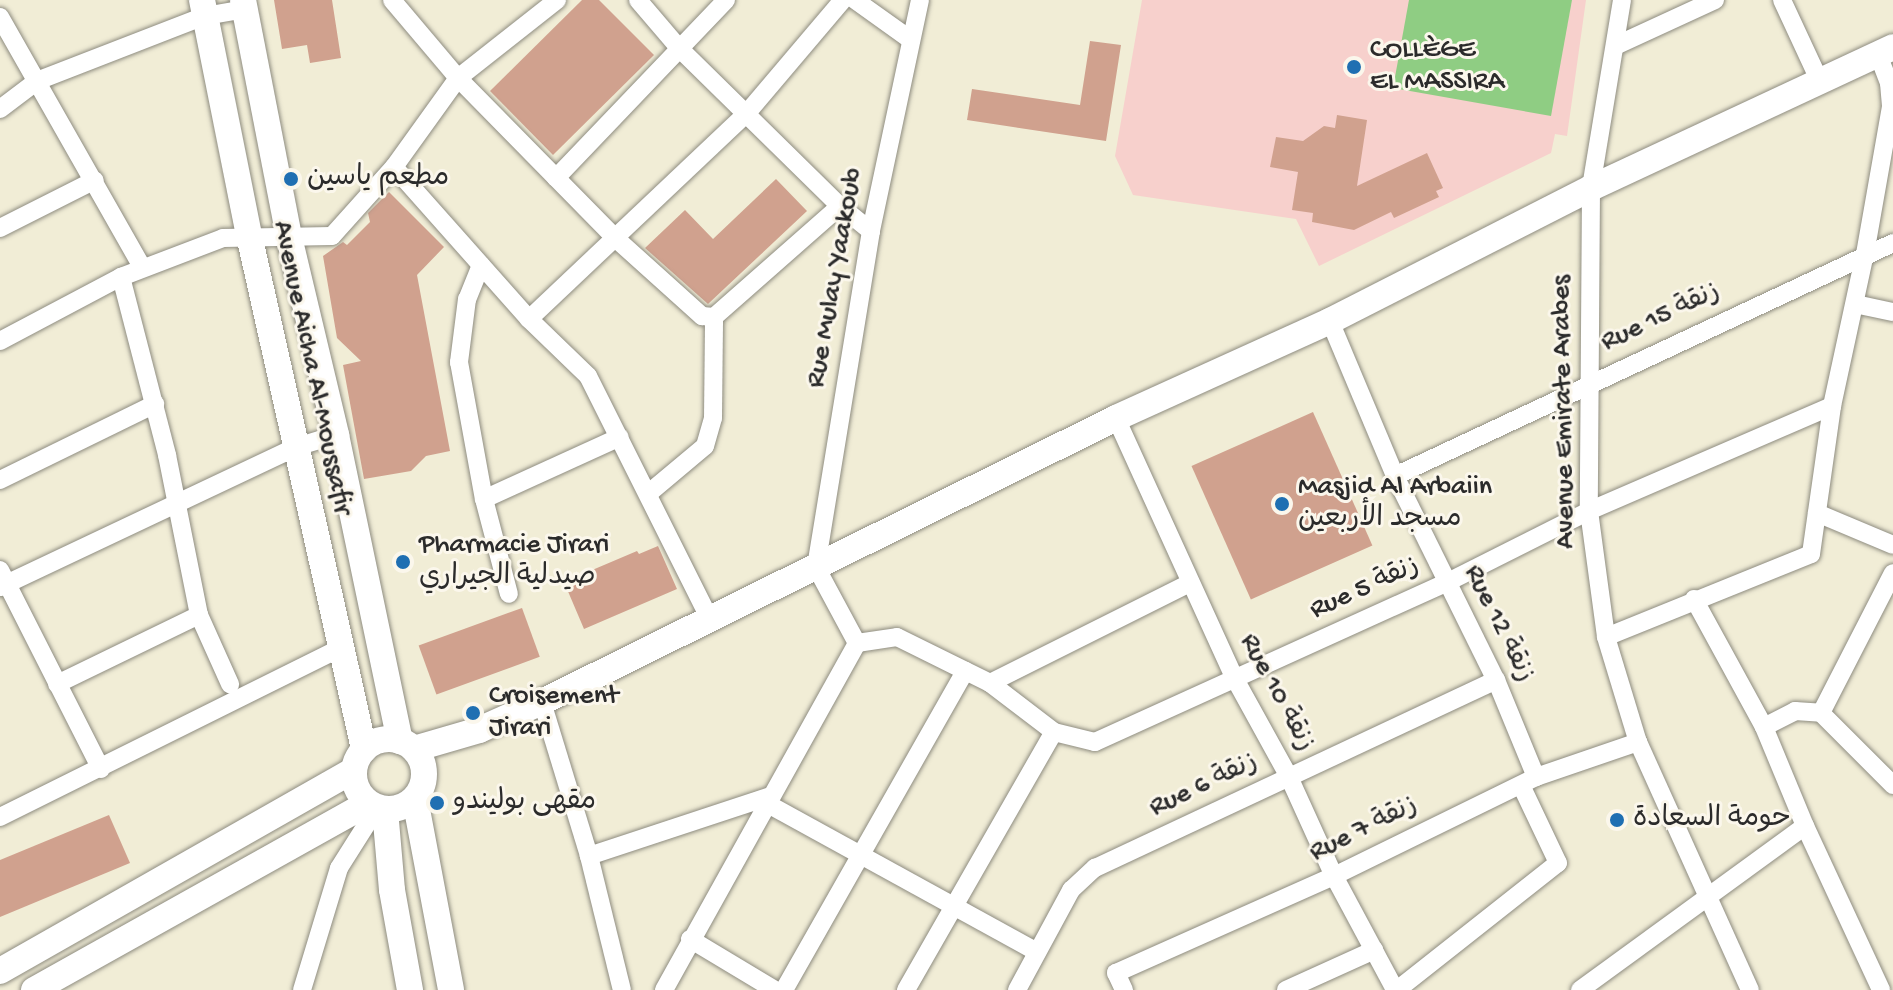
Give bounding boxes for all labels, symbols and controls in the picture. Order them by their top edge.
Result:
place label: COLLÈGE EL MASSIRA [1370,34,1504,100]
marker: COLLÈGE EL MASSIRA [1345,58,1363,76]
place label: مطعم ياسين [307,162,449,196]
street label: Rue Mulay Yaakoub [800,165,872,391]
marker: مطعم ياسين [282,170,300,188]
street label: Avenue Aicha Al-Moussafir [263,218,359,518]
street label: Avenue Emirate Arabes [1546,275,1584,549]
street label: Rue 15 زنقة [1596,276,1726,360]
place label: Masjid Al Arbaiin مسجد الأربعين [1298,471,1492,537]
marker: Masjid Al Arbaiin مسجد الأربعين [1273,495,1291,513]
place label: Pharmacie Jirari صيدلية الجيراري [419,529,609,595]
street label: Rue 5 زنقة [1305,550,1425,628]
marker: Pharmacie Jirari صيدلية الجيراري [394,553,412,571]
street label: Rue 12 زنقة [1455,560,1541,688]
street label: Rue 10 زنقة [1231,628,1321,758]
place label: Croisement Jirari [489,680,619,746]
marker: Croisement Jirari [464,704,482,722]
street label: Rue 6 زنقة [1145,746,1263,826]
place label: مقهى بوليندو [453,786,596,820]
street label: Rue 7 زنقة [1305,789,1423,871]
marker: مقهى بوليندو [428,794,446,812]
place label: حومة السعادة [1633,803,1791,837]
marker: حومة السعادة [1608,811,1626,829]

